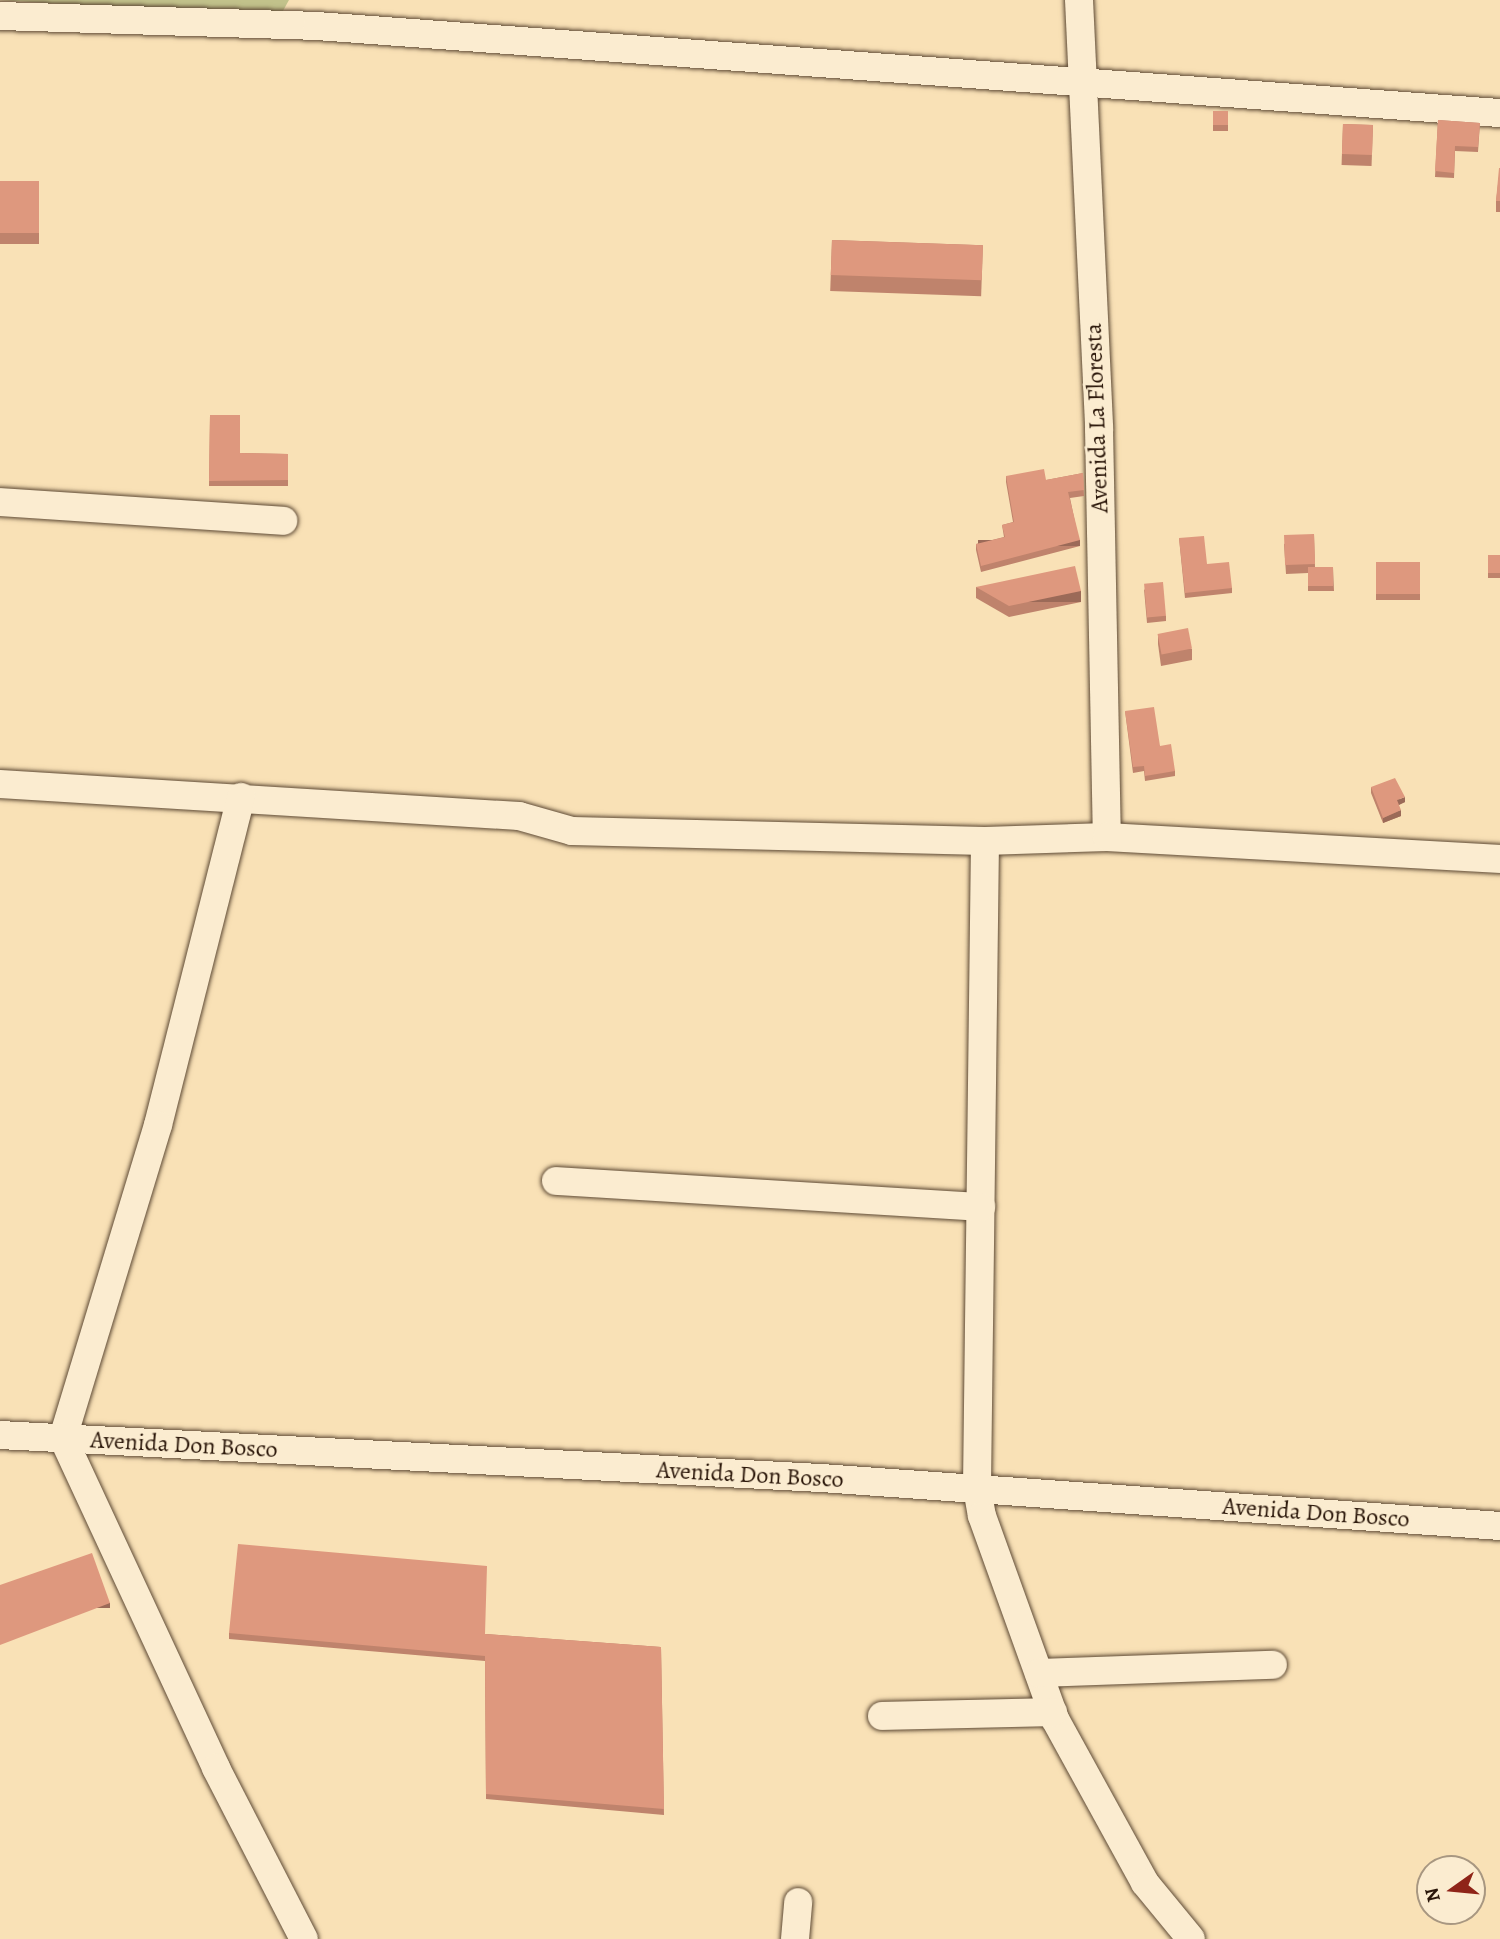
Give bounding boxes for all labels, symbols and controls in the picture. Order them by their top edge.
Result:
street label: Avenida La Floresta [1079,323,1115,513]
street label: Avenida Don Bosco [90,1426,278,1464]
street label: Avenida Don Bosco [656,1456,844,1494]
street label: Avenida Don Bosco [1221,1492,1411,1534]
north arrow [1416,1855,1486,1925]
text: N [1418,1885,1447,1905]

